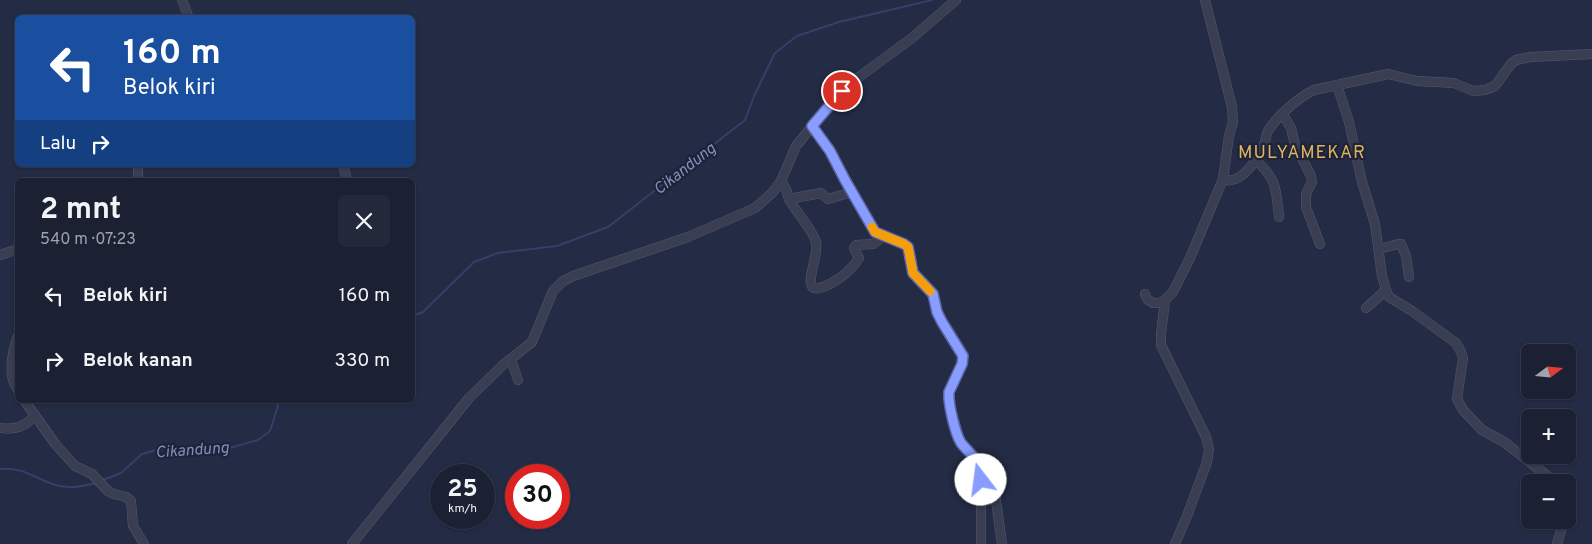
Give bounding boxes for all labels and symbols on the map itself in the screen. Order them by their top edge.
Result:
pin [821,70,863,112]
water label: Cikandung [650,139,721,200]
district label: MULYAMEKAR [1238,142,1366,165]
north arrow [1521,344,1576,399]
water label: Cikandung [155,438,230,464]
position arrow [954,453,1006,505]
speed limit sign: 30 [505,464,570,529]

